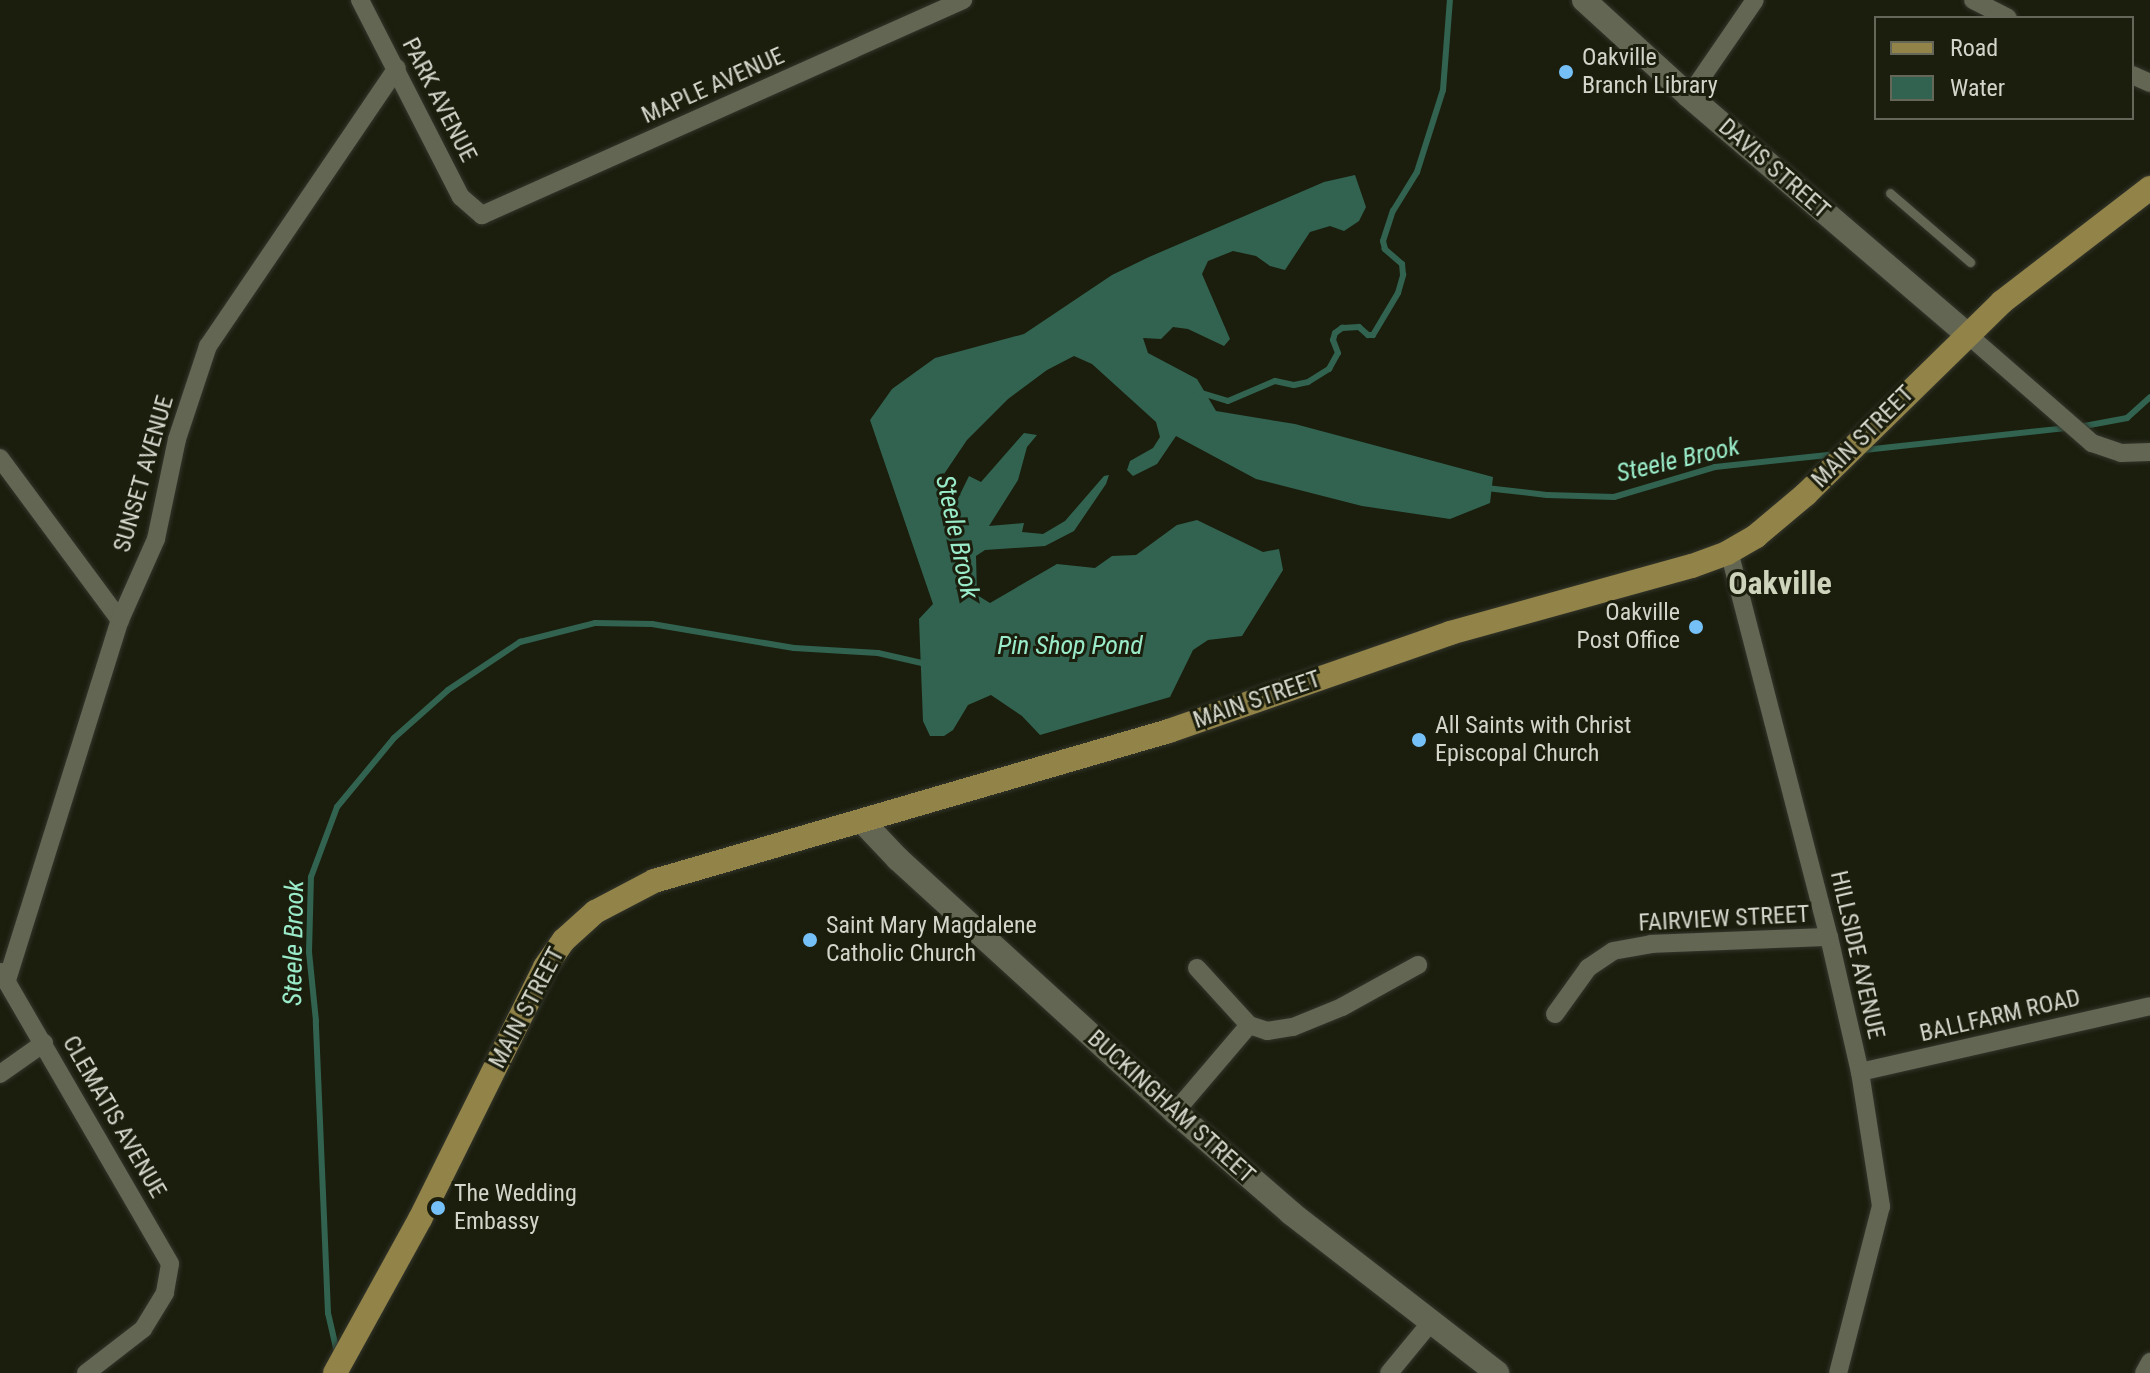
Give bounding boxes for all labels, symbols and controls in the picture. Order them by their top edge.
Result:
legend [1874,16,2134,120]
street label: PARK AVENUE [395,33,483,167]
text: Road [1950,34,1998,62]
street label: MAPLE AVENUE [637,42,789,130]
place label: Oakville Branch Library [1582,44,1718,100]
marker: Oakville Branch Library [1557,63,1575,81]
text: Water [1950,74,2005,102]
street label: DAVIS STREET [1712,113,1836,225]
street label: MAIN STREET [1806,380,1920,494]
street label: SUNSET AVENUE [108,392,180,556]
water label: Steele Brook [1613,431,1743,489]
water label: Steele Brook [929,472,985,602]
district label: Oakville [1728,564,1832,602]
place label: Oakville Post Office [1577,599,1680,655]
marker: Oakville Post Office [1687,618,1705,636]
water label: Pin Shop Pond [997,630,1143,662]
street label: MAIN STREET [1190,665,1324,735]
place label: All Saints with Christ Episcopal Church [1435,712,1631,768]
marker: All Saints with Christ Episcopal Church [1410,731,1428,749]
street label: HILLSIDE AVENUE [1824,868,1890,1042]
water label: Steele Brook [277,880,311,1006]
street label: FAIRVIEW STREET [1638,900,1810,938]
place label: Saint Mary Magdalene Catholic Church [826,912,1037,968]
marker: Saint Mary Magdalene Catholic Church [801,931,819,949]
street label: MAIN STREET [483,943,571,1073]
street label: BALLFARM ROAD [1917,984,2083,1048]
street label: BUCKINGHAM STREET [1081,1024,1261,1190]
street label: CLEMATIS AVENUE [56,1031,172,1203]
place label: The Wedding Embassy [454,1180,577,1236]
marker: The Wedding Embassy [429,1199,447,1217]

